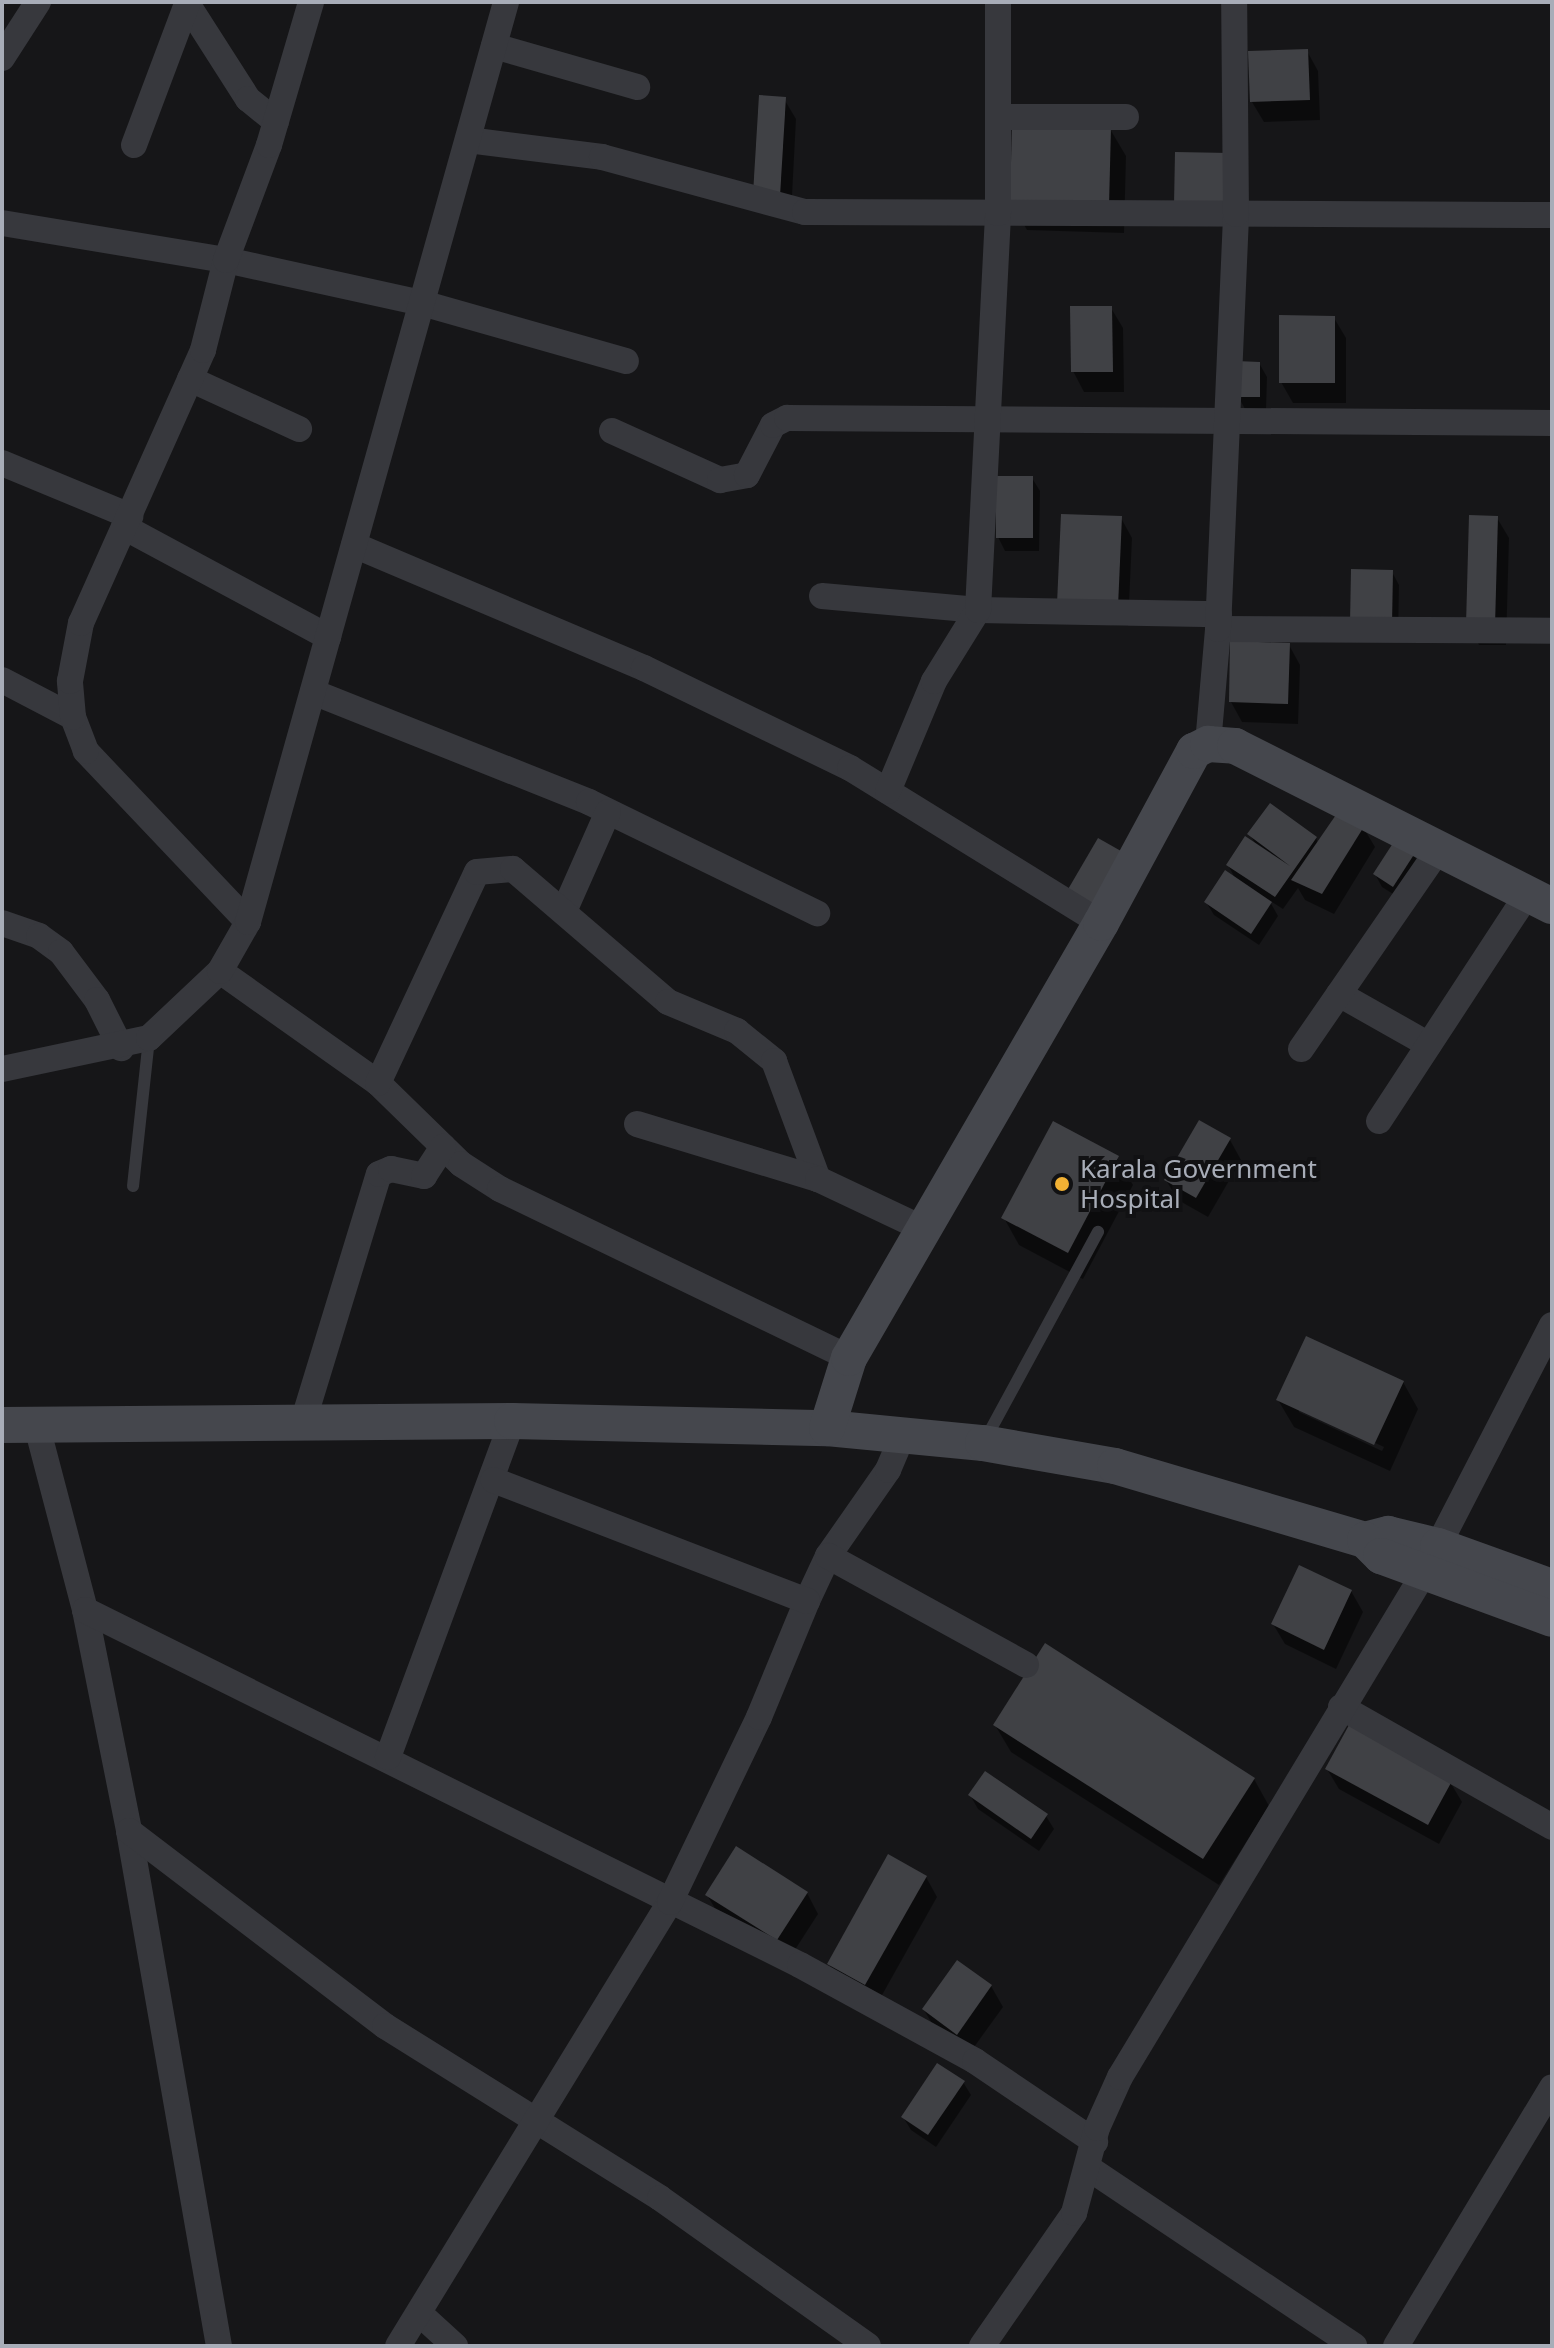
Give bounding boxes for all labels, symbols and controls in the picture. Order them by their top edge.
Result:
place label: Karala Government Hospital [1080,1153,1317,1214]
marker: Karala Government Hospital [1051,1173,1073,1195]

